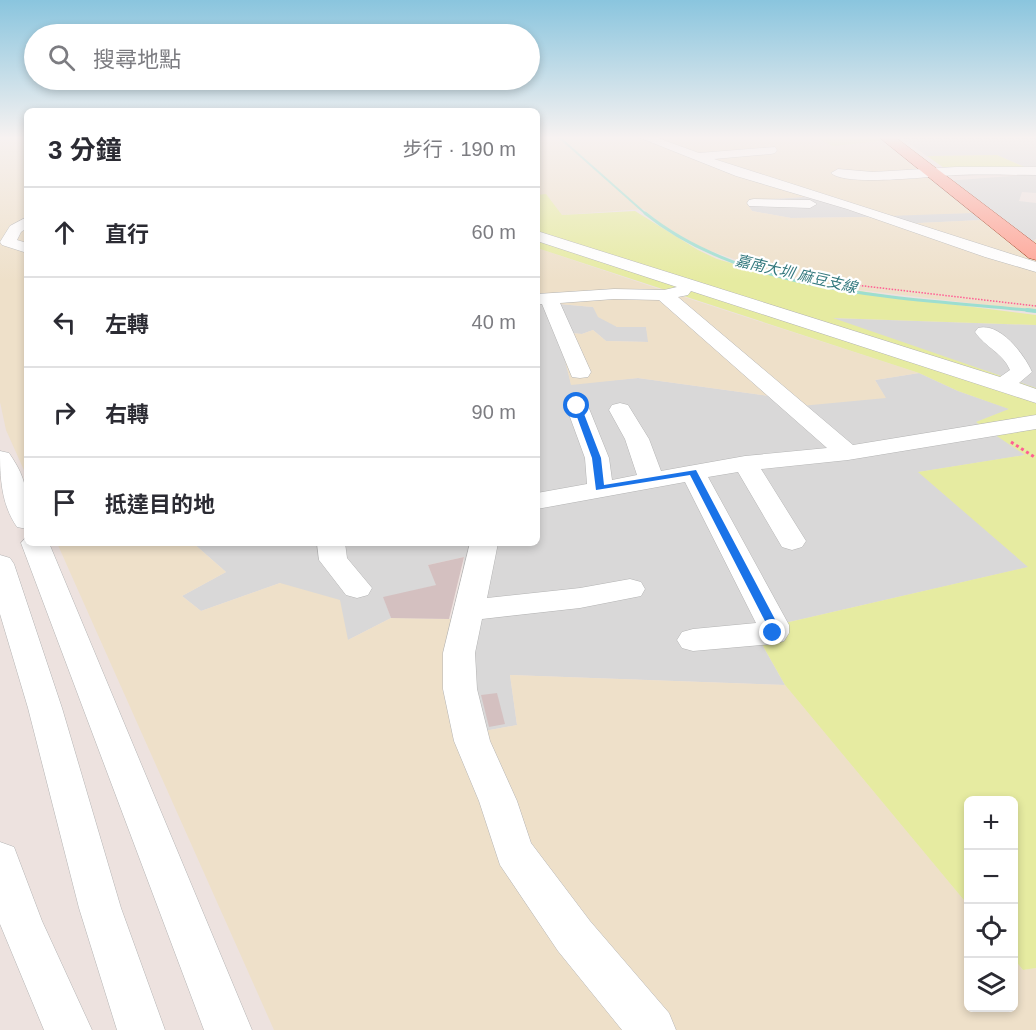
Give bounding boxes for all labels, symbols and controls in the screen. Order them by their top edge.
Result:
search box [24,24,540,90]
icon: search [45,41,78,74]
text: 搜尋地點 [93,47,181,72]
text: 3 分鐘 [48,135,122,165]
text: 步行 · 190 m [403,138,516,160]
icon: ahead [48,216,81,249]
text: 60 m [472,221,516,243]
text: 直行 [105,222,149,247]
water label: 嘉南大圳 麻豆支線 [734,251,860,296]
icon: left [48,306,81,339]
text: 40 m [472,311,516,333]
text: 左轉 [105,312,149,337]
route start [563,392,589,418]
icon: right [48,396,81,429]
text: 90 m [472,401,516,423]
text: 右轉 [105,402,149,427]
icon: arrive [48,486,81,519]
text: 抵達目的地 [105,492,215,517]
route end [759,619,785,645]
map controls [964,796,1018,1012]
button: + [964,796,1018,850]
button: − [964,850,1018,904]
button: locate [964,904,1018,958]
button: layers [964,958,1018,1012]

